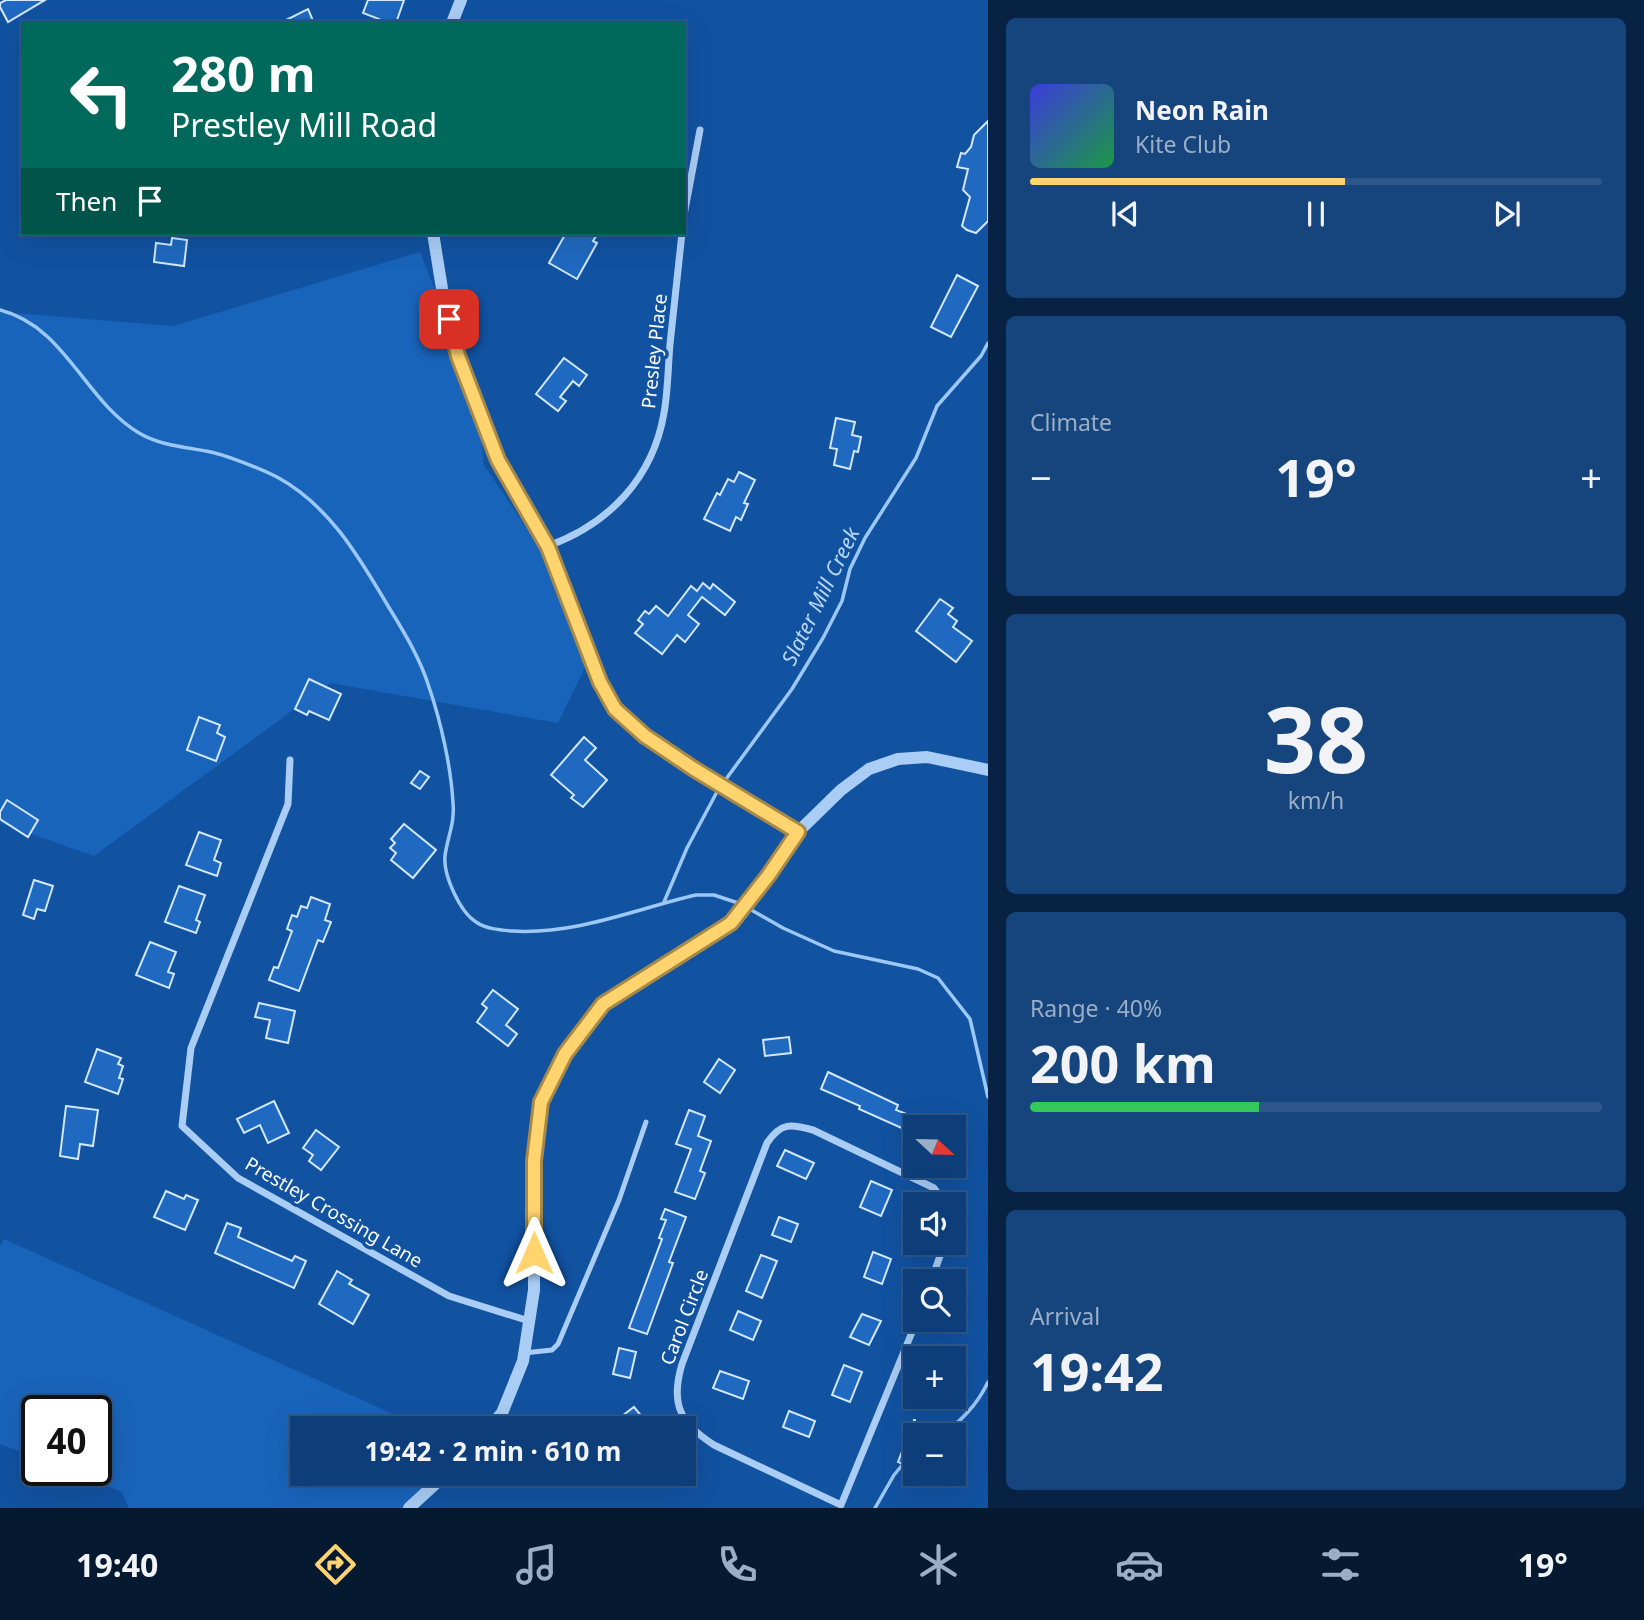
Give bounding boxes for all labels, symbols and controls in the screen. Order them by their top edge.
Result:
text: 280 m [171,40,316,106]
icon: left [56,49,147,140]
text: Neon Rain [1135,92,1269,128]
text: Prestley Mill Road [171,103,437,146]
text: Kite Club [1135,128,1231,160]
icon: arrive [131,182,169,220]
text: Then [56,183,117,219]
icon: previous [1106,195,1144,233]
icon: pause [1297,195,1335,233]
icon: next [1488,195,1526,233]
pin [419,289,479,349]
street label: Presley Place [635,292,673,410]
icon: arrive [430,300,468,338]
text: Climate [1030,406,1112,438]
text: 19° [1275,441,1357,512]
text: − [1030,451,1052,503]
text: + [1580,451,1602,503]
water label: Slater Mill Creek [774,521,866,670]
text: 38 [1264,676,1368,800]
text: km/h [1288,784,1344,816]
text: Range · 40% [1030,992,1162,1024]
text: 200 km [1030,1027,1216,1098]
north arrow [903,1115,966,1178]
map controls [903,1115,966,1486]
street label: Prestley Crossing Lane [240,1150,428,1274]
button: sound [903,1192,966,1255]
position arrow [497,1216,571,1290]
street label: Carol Circle [654,1265,714,1369]
button: search [903,1269,966,1332]
text: Arrival [1030,1300,1100,1332]
text: 19:42 [1030,1335,1164,1406]
button: + [903,1346,966,1409]
speed limit sign: 40 [21,1395,112,1486]
button: − [903,1423,966,1486]
text: 19:42 · 2 min · 610 m [365,1433,621,1469]
icon: directions [311,1540,360,1589]
icon: music [512,1540,561,1589]
icon: phone [713,1540,762,1589]
icon: climate [914,1540,963,1589]
icon: car [1115,1540,1164,1589]
icon: filters [1316,1540,1365,1589]
text: 19:40 [76,1543,158,1586]
text: 19° [1518,1543,1568,1586]

